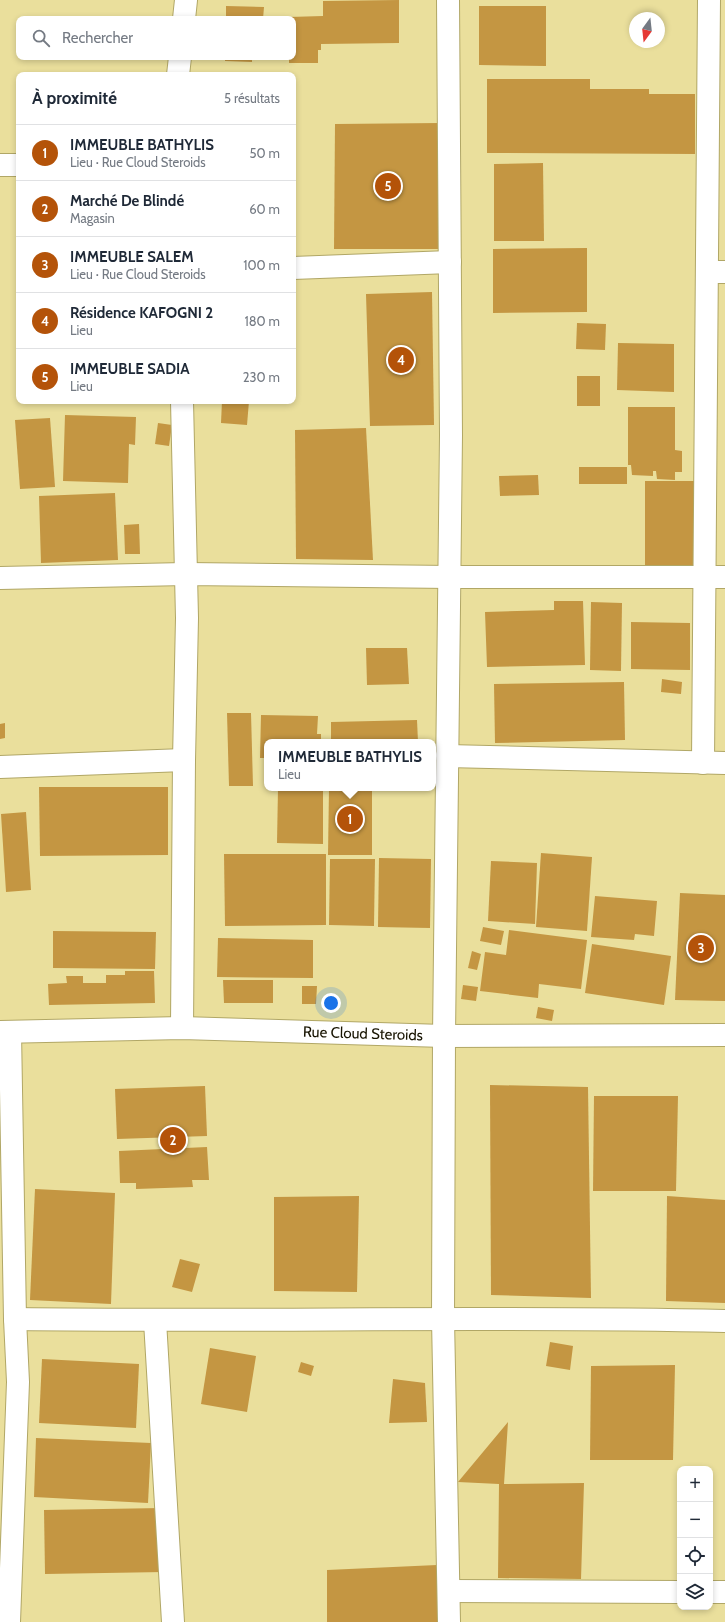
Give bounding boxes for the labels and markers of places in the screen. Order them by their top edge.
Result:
pin: 5 [375,171,401,201]
pin: 4 [388,345,414,375]
pin: 1 [337,804,363,834]
pin: 3 [688,933,714,963]
pin: 2 [160,1125,186,1155]

